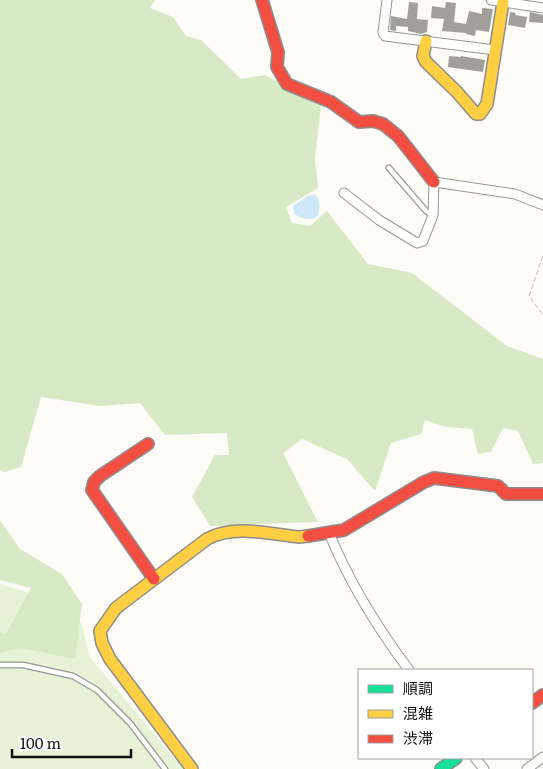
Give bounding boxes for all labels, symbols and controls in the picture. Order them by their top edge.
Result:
legend [358,669,533,759]
text: 順調 [403,676,433,699]
text: 混雑 [403,701,433,724]
scale bar [12,726,131,758]
text: 渋滞 [403,726,433,749]
text: 100 m [20,731,61,754]

